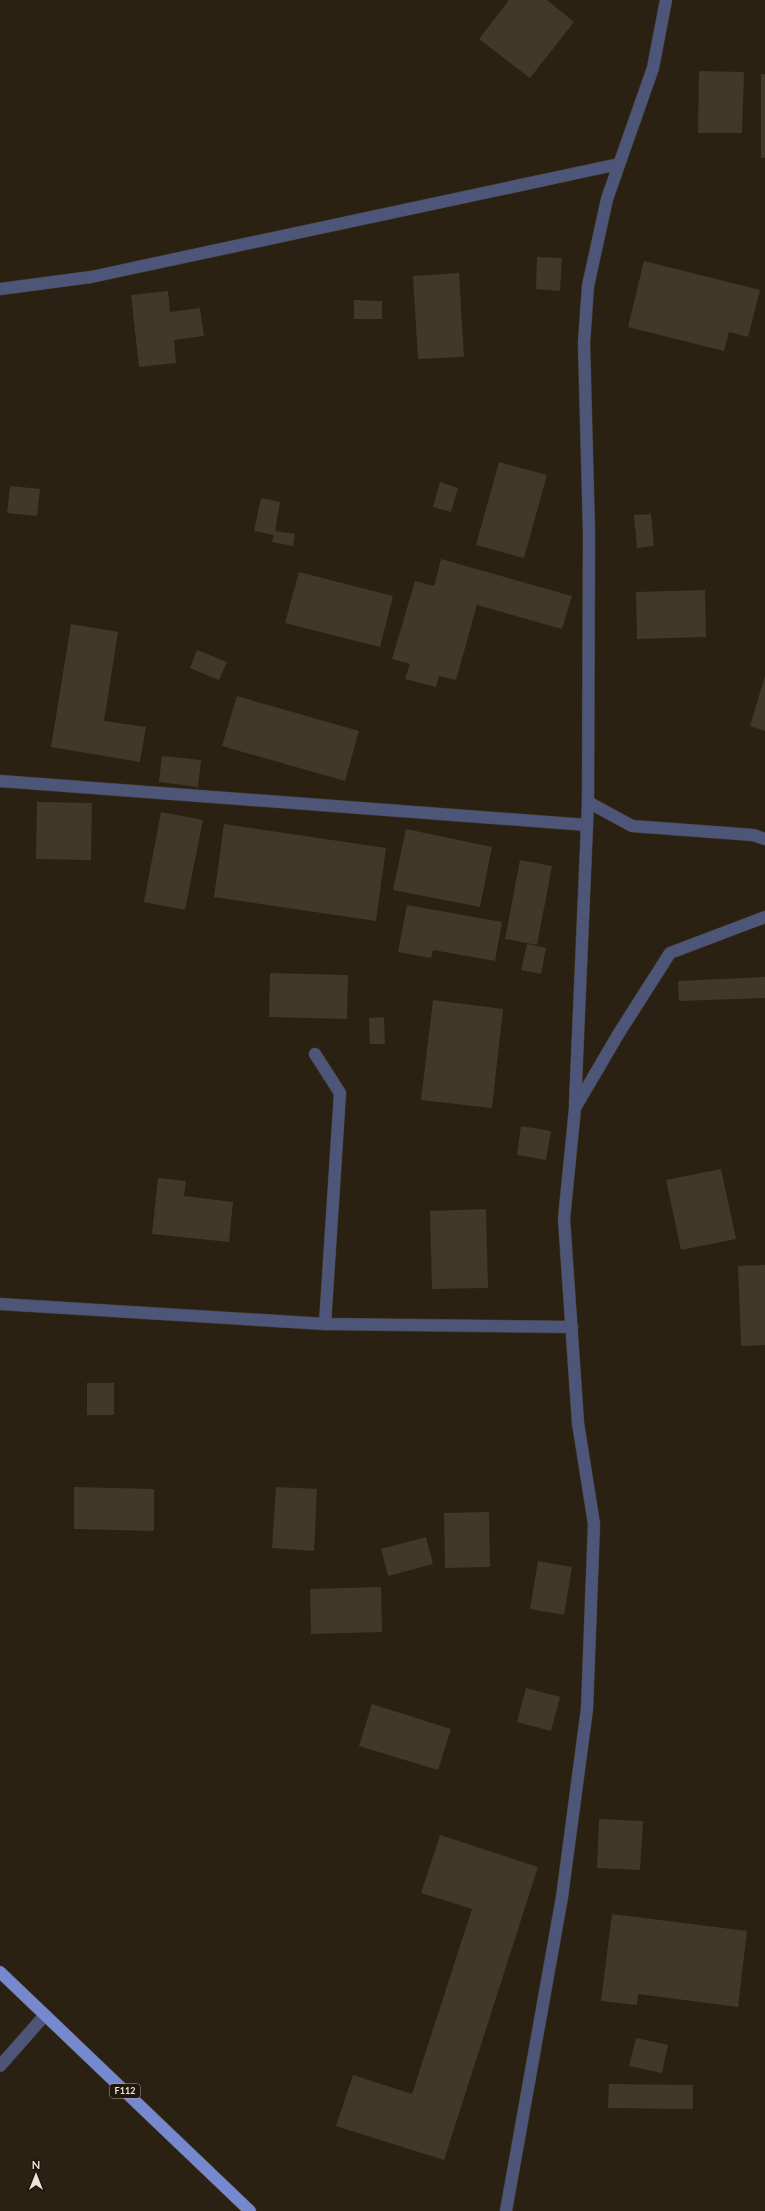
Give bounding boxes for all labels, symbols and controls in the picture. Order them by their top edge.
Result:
road number: F112 [110,2084,140,2098]
north arrow [16,2155,56,2195]
text: N [32,2158,40,2171]

